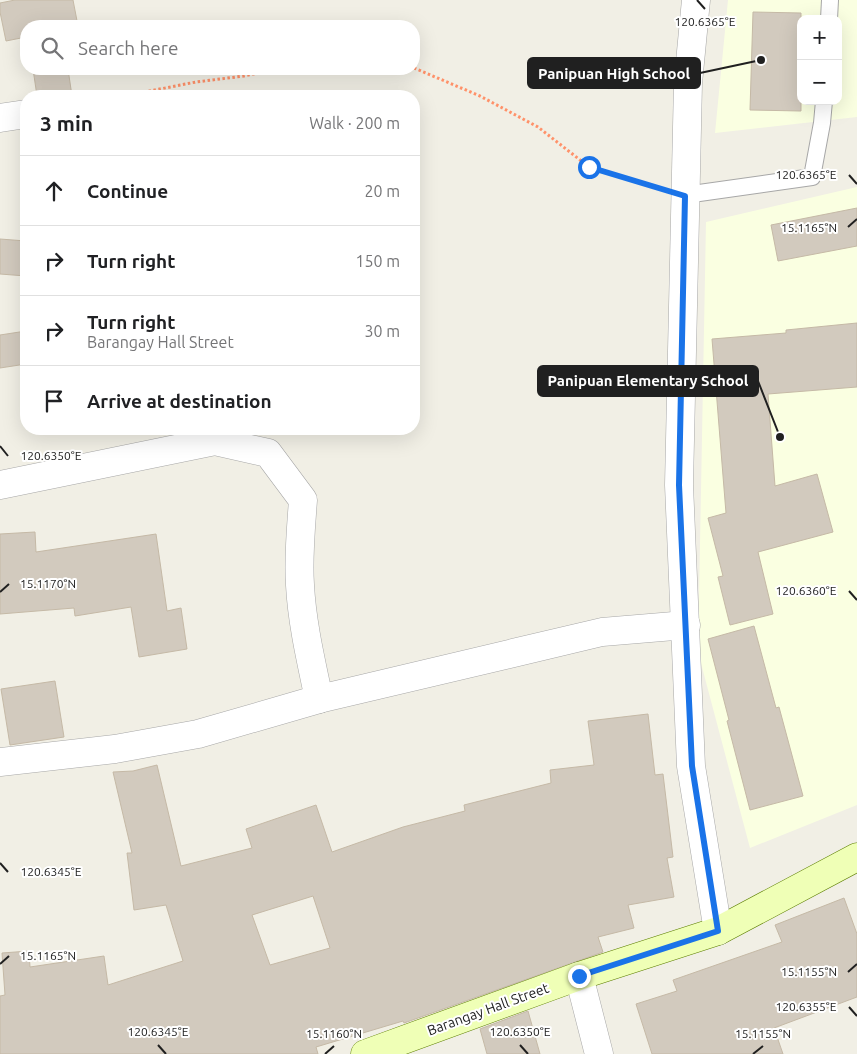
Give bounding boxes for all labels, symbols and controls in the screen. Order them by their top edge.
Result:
text: 120.6365°E [675,15,736,28]
map controls [797,15,842,105]
button: + [797,15,842,60]
search box [20,20,420,75]
icon: search [38,34,66,62]
text: Search here [78,37,178,59]
callout: Panipuan High School [528,58,700,88]
button: − [797,60,842,105]
text: Panipuan High School [538,65,690,82]
text: 3 min [40,111,93,135]
text: Walk · 200 m [309,114,400,132]
route start [578,156,601,179]
text: 120.6365°E [776,168,837,181]
icon: ahead [40,177,68,205]
text: Continue [87,180,168,202]
text: 20 m [364,182,400,200]
text: 15.1165°N [781,221,837,234]
icon: right [40,247,68,275]
text: Turn right [87,250,175,272]
text: 150 m [355,252,400,270]
text: Turn right [87,311,175,333]
icon: right [40,317,68,345]
text: 30 m [364,322,400,340]
text: Barangay Hall Street [87,333,234,351]
callout: Panipuan Elementary School [538,366,758,396]
text: Panipuan Elementary School [548,372,749,389]
icon: arrive [40,387,68,415]
text: Arrive at destination [87,390,272,412]
text: 120.6350°E [21,449,82,462]
text: 15.1170°N [20,577,76,590]
text: 120.6360°E [776,584,837,597]
text: 120.6345°E [21,865,82,878]
text: 15.1165°N [20,949,76,962]
route end [568,965,591,988]
text: 15.1155°N [781,965,837,978]
street label: Barangay Hall Street [425,979,552,1038]
text: 120.6355°E [776,1000,837,1013]
text: 120.6345°E [128,1025,189,1038]
text: 120.6350°E [490,1025,551,1038]
text: 15.1160°N [306,1027,362,1040]
text: 15.1155°N [735,1027,791,1040]

